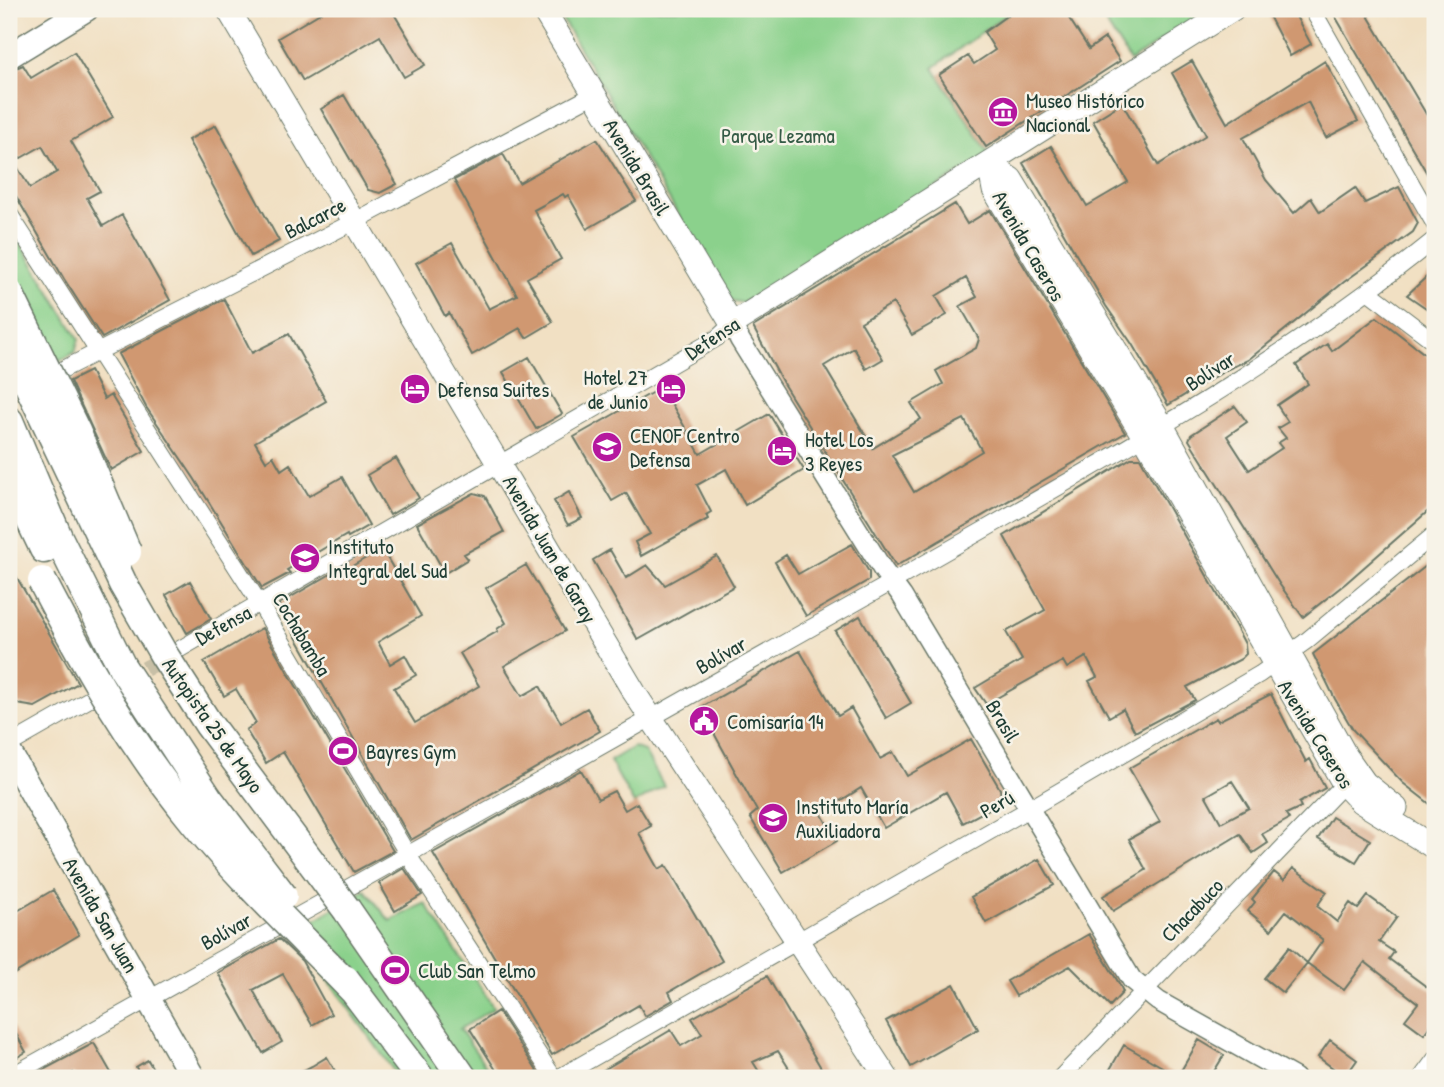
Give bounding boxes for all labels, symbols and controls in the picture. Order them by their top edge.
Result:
place label: Museo Histórico Nacional [1026,86,1144,139]
museum icon: Museo Histórico Nacional [986,95,1020,129]
street label: Avenida Brasil [597,113,677,221]
park label: Parque Lezama [721,121,835,150]
street label: Avenida Caseros [986,185,1072,307]
street label: Balcarce [279,190,351,246]
street label: Defensa [679,309,745,367]
street label: Bolívar [1179,344,1241,398]
place label: Hotel 27 de Junio [583,363,648,416]
hotel icon: Defensa Suites [398,372,432,406]
hotel icon: Hotel 27 de Junio [654,372,688,406]
place label: Defensa Suites [438,375,549,404]
place label: CENOF Centro Defensa [630,421,739,474]
place label: Hotel Los 3 Reyes [805,425,874,478]
school or university icon: CENOF Centro Defensa [590,430,624,464]
hotel icon: Hotel Los 3 Reyes [765,434,799,468]
street label: Avenida Juan de Garay [496,470,604,628]
place label: Instituto Integral del Sud [328,532,447,585]
school or university icon: Instituto Integral del Sud [288,541,322,575]
street label: Cochabamba [266,587,338,681]
street label: Defensa [190,598,256,652]
street label: Bolívar [690,629,752,681]
street label: Autopista 25 de Mayo [155,651,271,799]
street label: Avenida Caseros [1271,674,1361,794]
street label: Brasil [979,694,1027,748]
public building icon: Comisaría 14 [687,704,721,738]
place label: Comisaría 14 [727,707,824,736]
sports icon: Bayres Gym [326,734,360,768]
place label: Bayres Gym [366,737,456,766]
street label: Perú [975,782,1020,825]
place label: Instituto María Auxiliadora [796,792,908,845]
school or university icon: Instituto María Auxiliadora [756,801,790,835]
street label: Avenida San Juan [56,852,146,978]
street label: Chacabuco [1154,872,1230,948]
street label: Bolívar [195,905,257,957]
sports icon: Club San Telmo [378,953,412,987]
place label: Club San Telmo [418,956,536,985]

